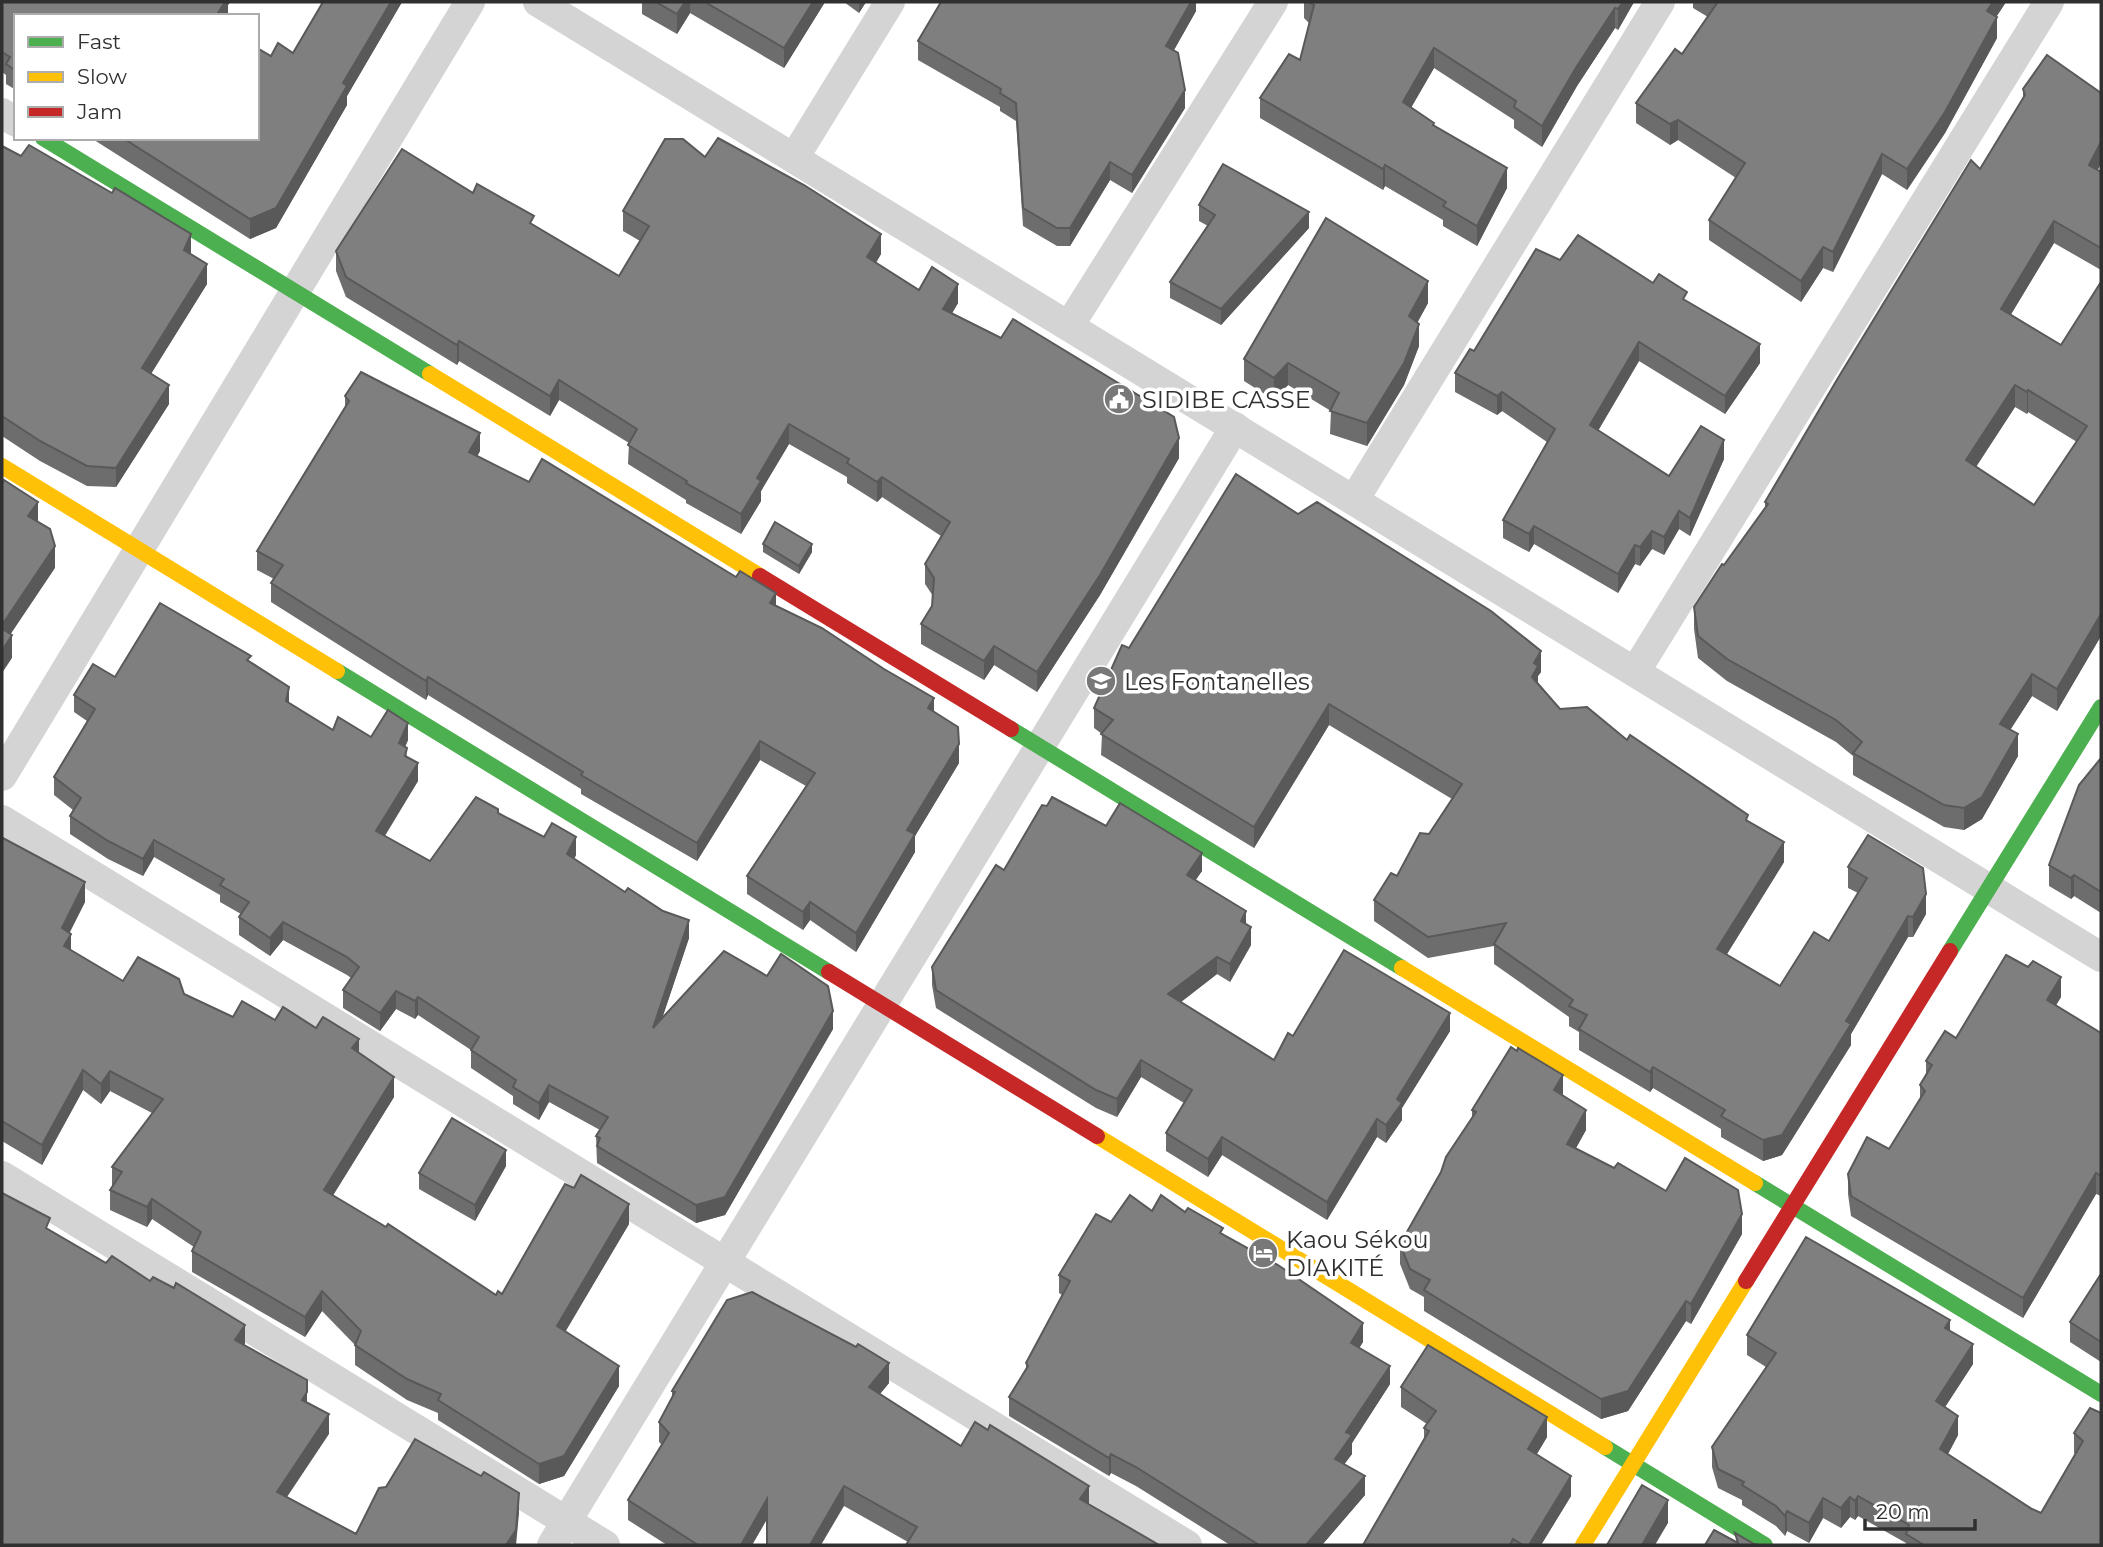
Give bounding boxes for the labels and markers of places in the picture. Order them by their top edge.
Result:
public building icon: SIDIBE CASSE [1102,382,1136,416]
place label: SIDIBE CASSE [1142,385,1311,414]
school or university icon: Les Fontanelles [1084,664,1118,698]
place label: Les Fontanelles [1124,667,1310,696]
place label: Kaou Sékou DIAKITÉ [1286,1225,1429,1282]
hotel icon: Kaou Sékou DIAKITÉ [1246,1236,1280,1270]

